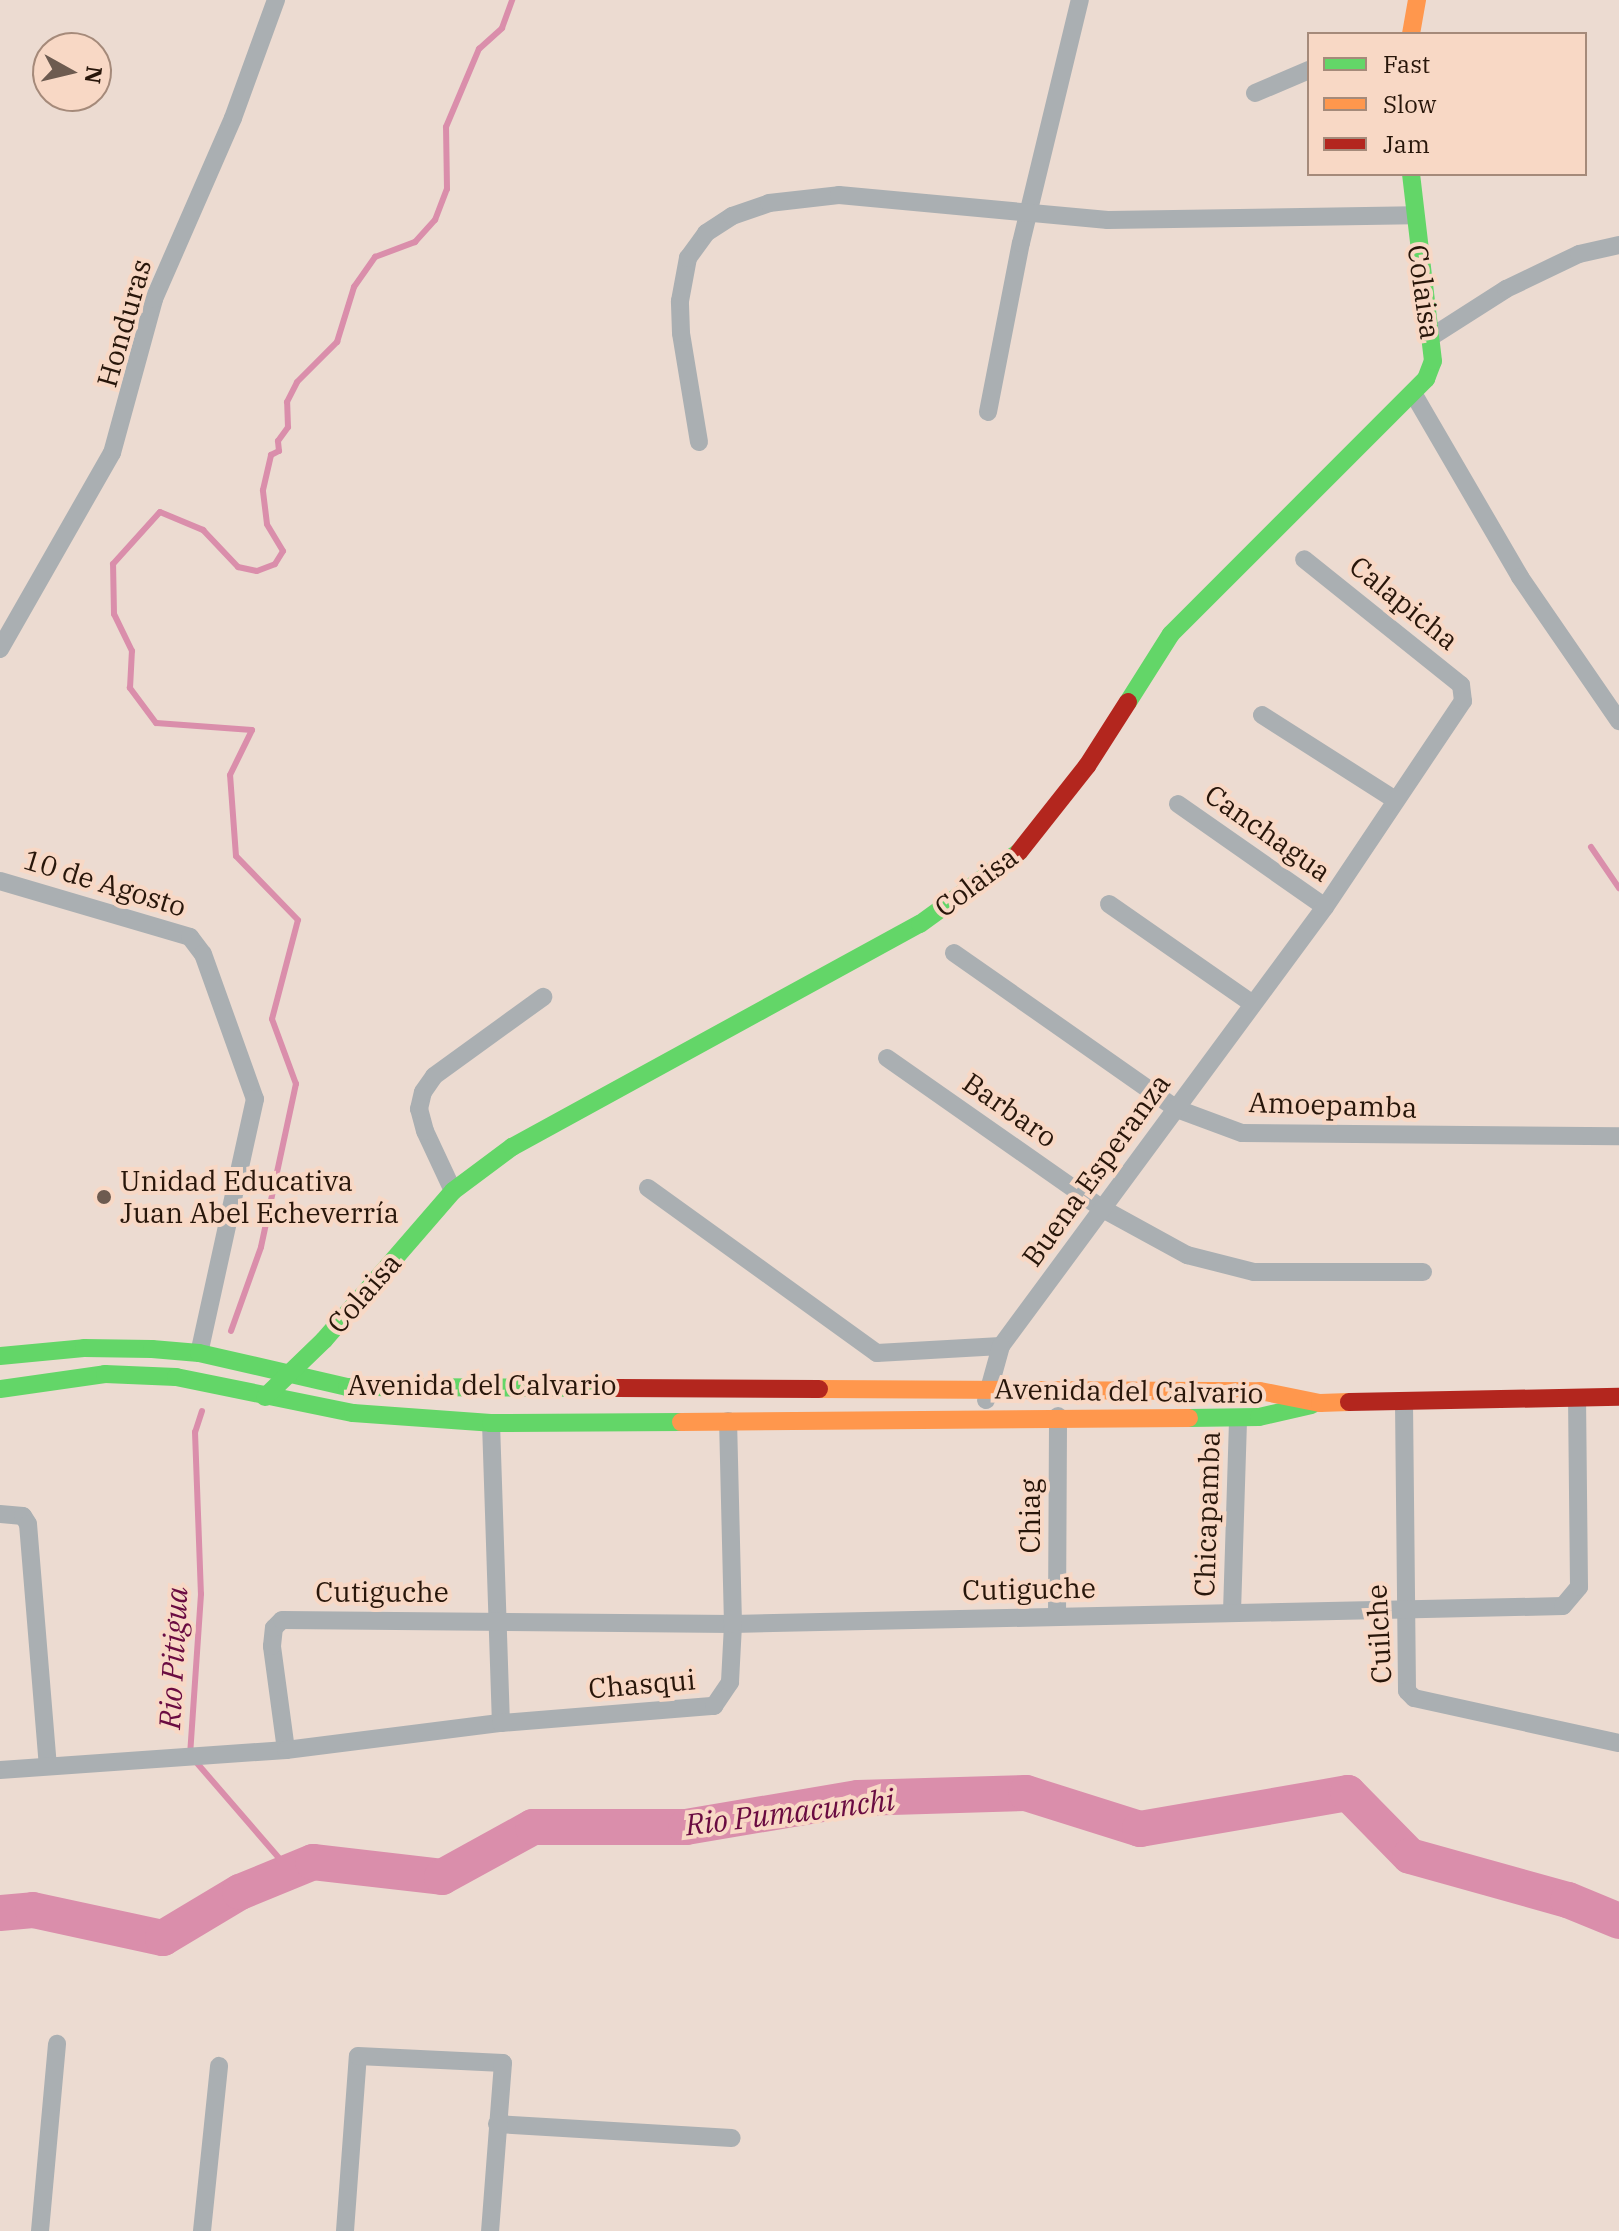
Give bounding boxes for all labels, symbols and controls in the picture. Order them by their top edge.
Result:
north arrow [32,32,112,112]
legend [1307,32,1587,176]
text: Fast [1383,48,1430,80]
text: N [79,64,110,86]
text: Slow [1383,88,1436,120]
text: Jam [1383,128,1430,160]
street label: Colaisa [1401,243,1447,341]
street label: Honduras [90,255,158,391]
street label: Calapicha [1343,549,1465,657]
street label: Canchagua [1199,777,1337,889]
street label: Colaisa [928,840,1024,924]
street label: 10 de Agosto [20,842,190,924]
street label: Barbaro [957,1066,1063,1154]
street label: Buena Esperanza [1015,1067,1177,1273]
street label: Amoepamba [1248,1085,1418,1125]
place label: Unidad Educativa Juan Abel Echeverría [120,1164,399,1230]
marker: Unidad Educativa Juan Abel Echeverría [95,1188,113,1206]
street label: Colaisa [320,1246,408,1340]
street label: Avenida del Calvario [347,1368,617,1402]
street label: Avenida del Calvario [994,1372,1264,1410]
street label: Chicapamba [1187,1431,1227,1597]
street label: Chiag [1013,1479,1047,1553]
street label: Cutiguche [962,1571,1096,1607]
street label: Cutiguche [315,1575,449,1609]
street label: Cuilche [1360,1583,1398,1685]
water label: Rio Pitigua [151,1586,195,1730]
street label: Chasqui [587,1663,697,1705]
water label: Rio Pumacunchi [683,1781,897,1843]

